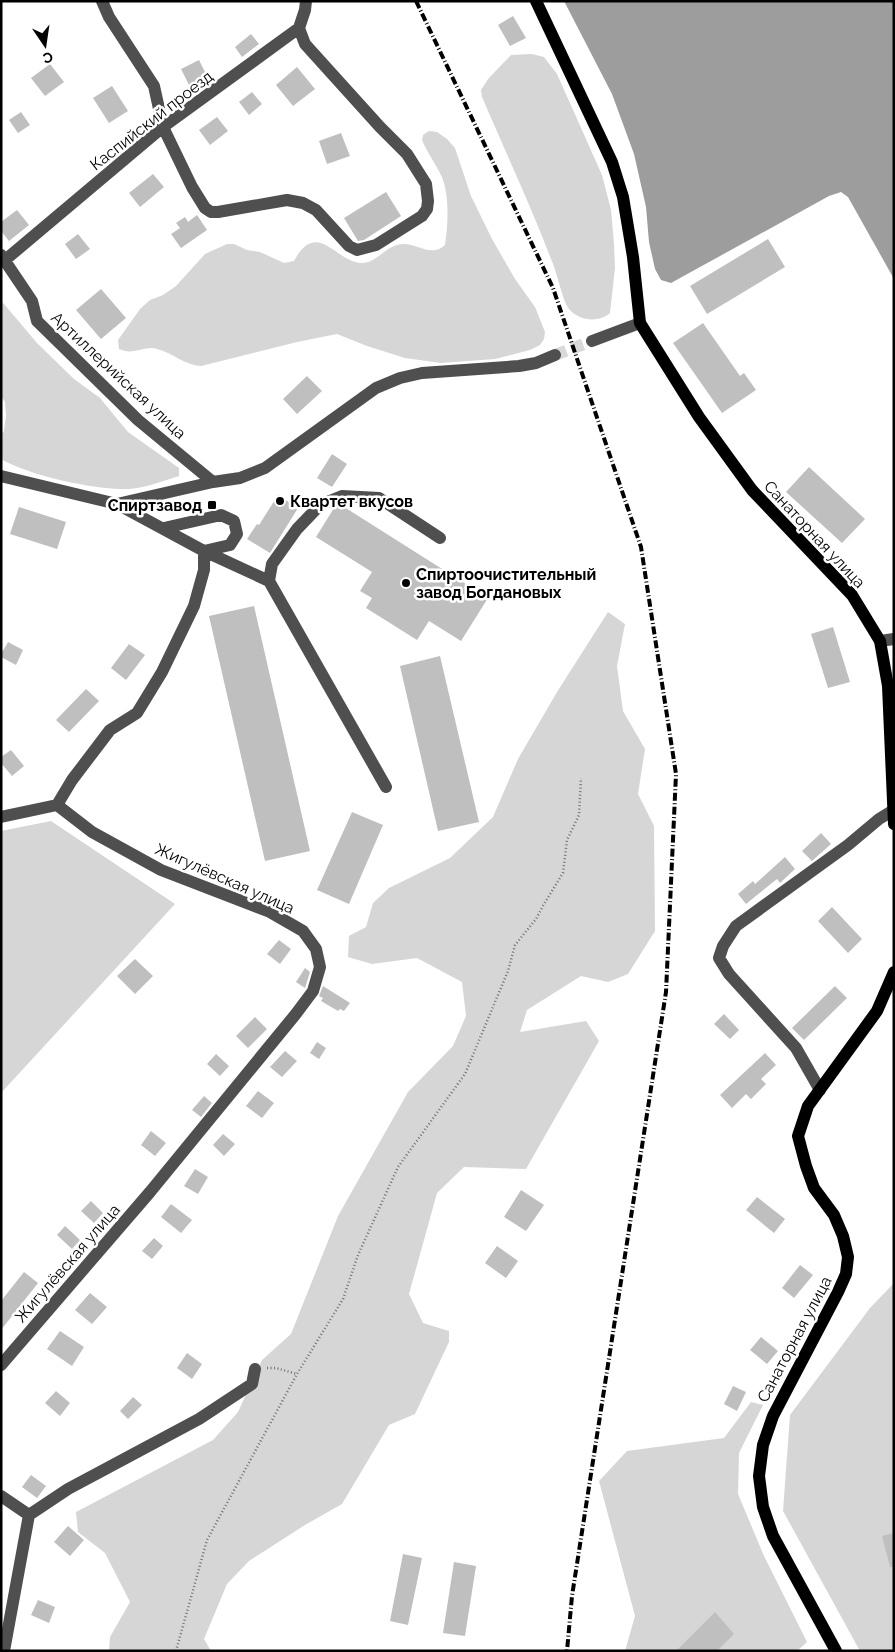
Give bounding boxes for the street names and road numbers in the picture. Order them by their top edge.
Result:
street label: Каспийский проезд [86,67,216,174]
street label: Артиллерийская улица [47,308,190,443]
street label: Санаторная улица [760,477,869,592]
street label: Жигулёвская улица [152,839,297,918]
street label: Жигулёвская улица [11,1200,124,1326]
street label: Санаторная улица [753,1273,836,1405]

